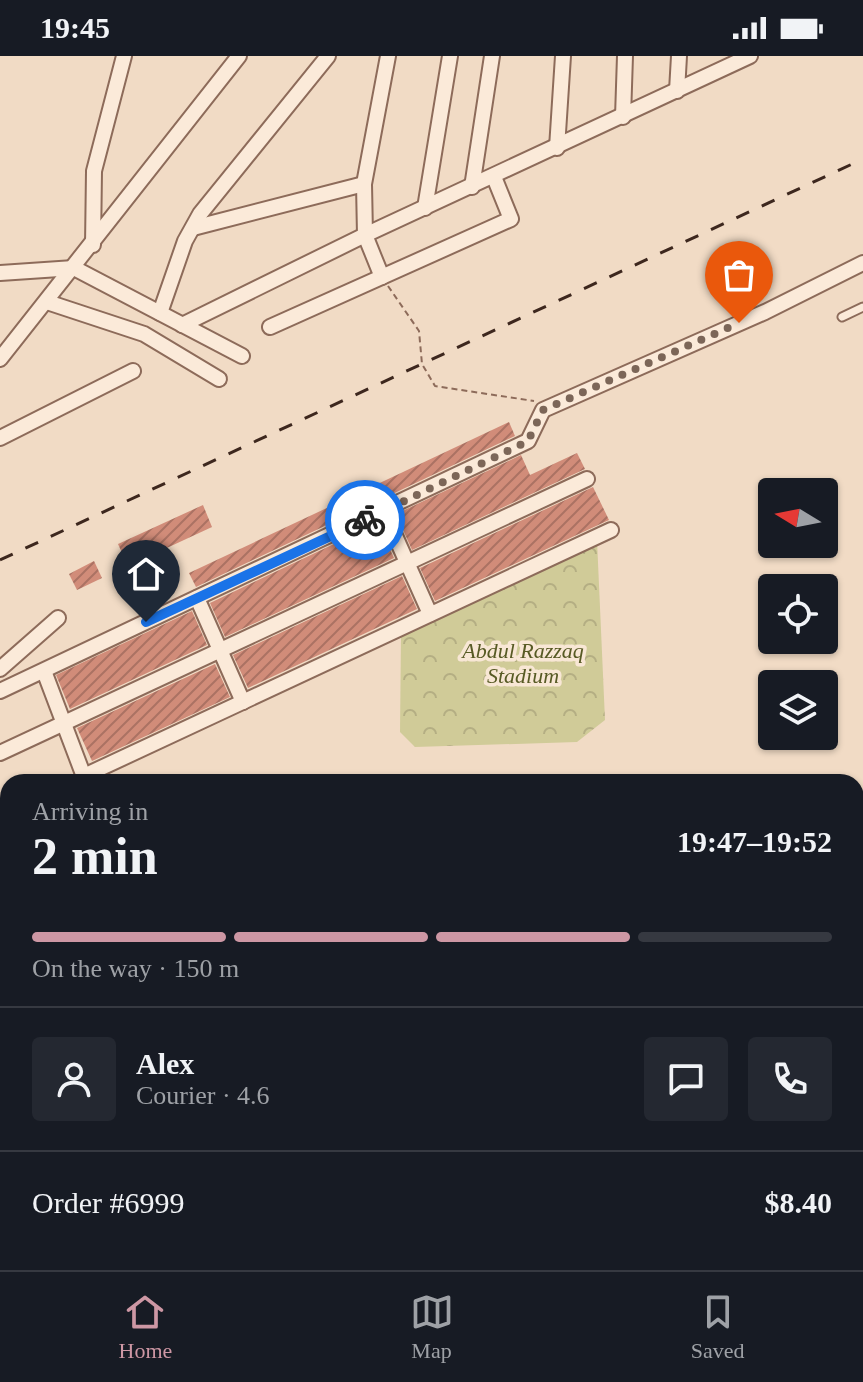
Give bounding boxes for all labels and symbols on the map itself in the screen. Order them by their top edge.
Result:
pin [705,241,773,323]
north arrow [758,478,838,558]
courier [325,480,405,560]
pin [112,540,180,622]
park label: Abdul Razzaq Stadium [460,638,584,688]

